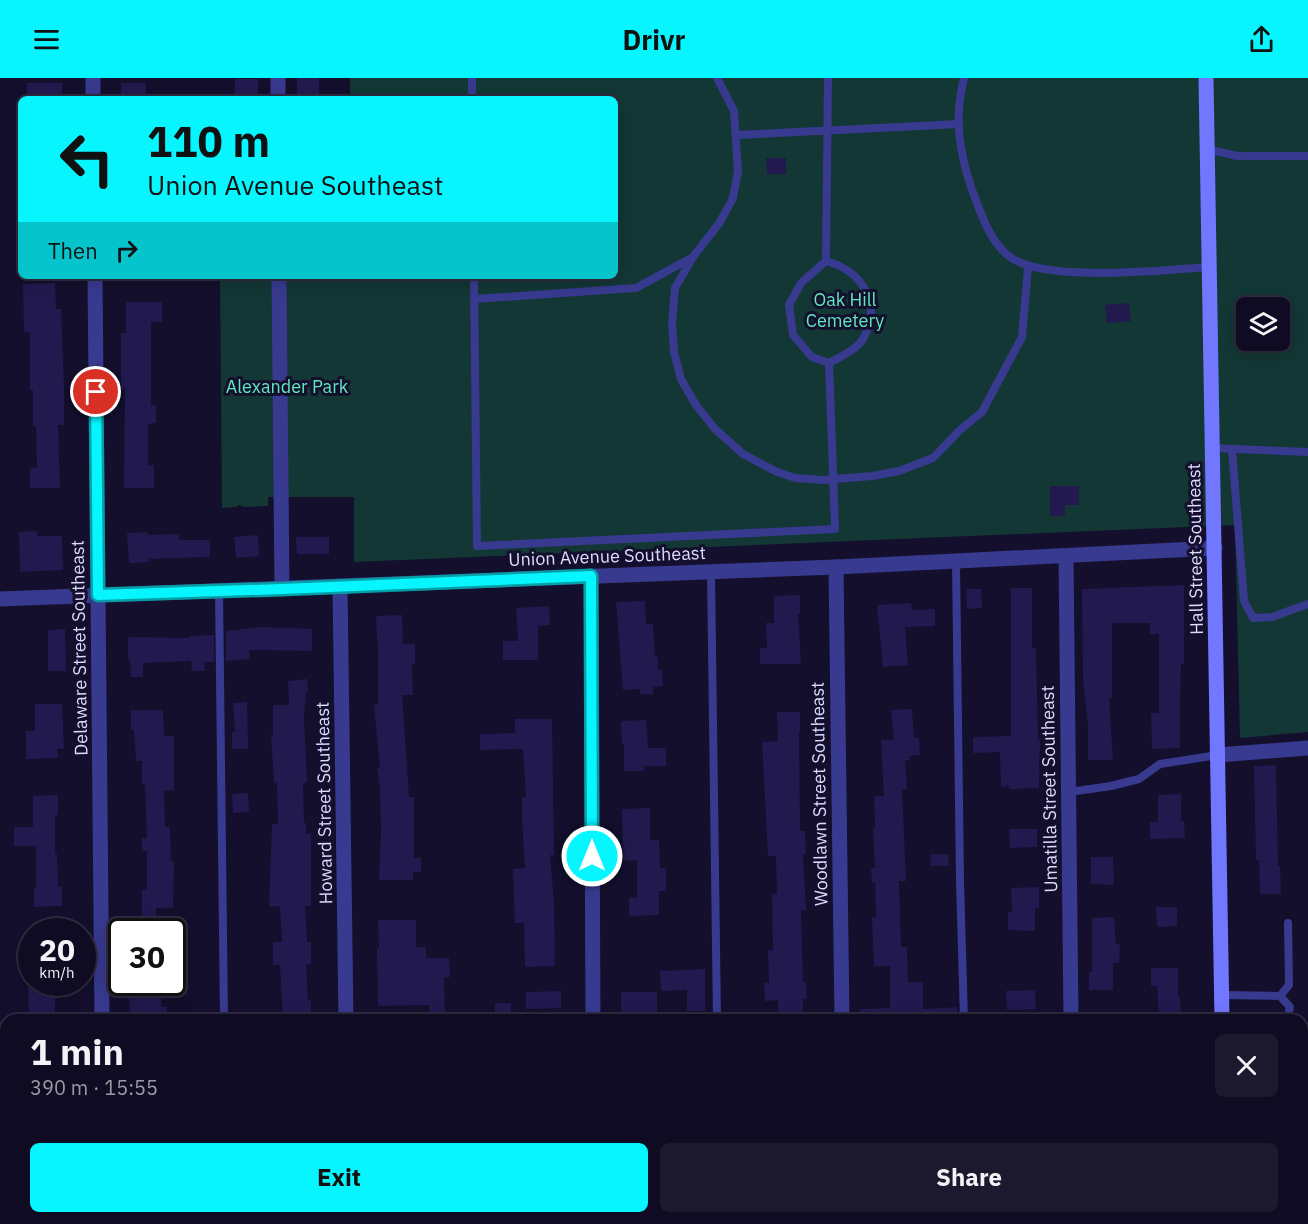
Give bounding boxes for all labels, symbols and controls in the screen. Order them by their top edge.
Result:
text: Drivr [623,22,685,57]
icon: menu [30,23,63,56]
icon: share [1245,23,1278,56]
text: 110 m [147,114,270,169]
icon: left [48,120,126,198]
text: Union Avenue Southeast [147,167,443,202]
icon: right [110,234,143,267]
text: Then [48,236,98,265]
park label: Oak Hill Cemetery [806,288,884,332]
map controls [1236,297,1290,351]
button: layers [1236,297,1290,351]
pin [70,366,121,417]
icon: arrive [79,375,112,408]
park label: Alexander Park [226,375,349,398]
street label: Hall Street Southeast [1182,463,1208,635]
street label: Delaware Street Southeast [66,540,92,756]
street label: Union Avenue Southeast [508,541,706,571]
street label: Woodlawn Street Southeast [806,682,832,906]
street label: Umatilla Street Southeast [1036,685,1062,893]
street label: Howard Street Southeast [311,702,337,904]
position arrow [560,824,624,888]
speed limit sign: 30 [108,918,186,996]
text: 20 [39,930,75,969]
text: km/h [39,963,75,982]
text: 1 min [30,1028,124,1075]
button: close [1215,1034,1278,1097]
text: 390 m · 15:55 [30,1074,158,1101]
button: Exit [30,1143,648,1212]
button: Share [660,1143,1278,1212]

